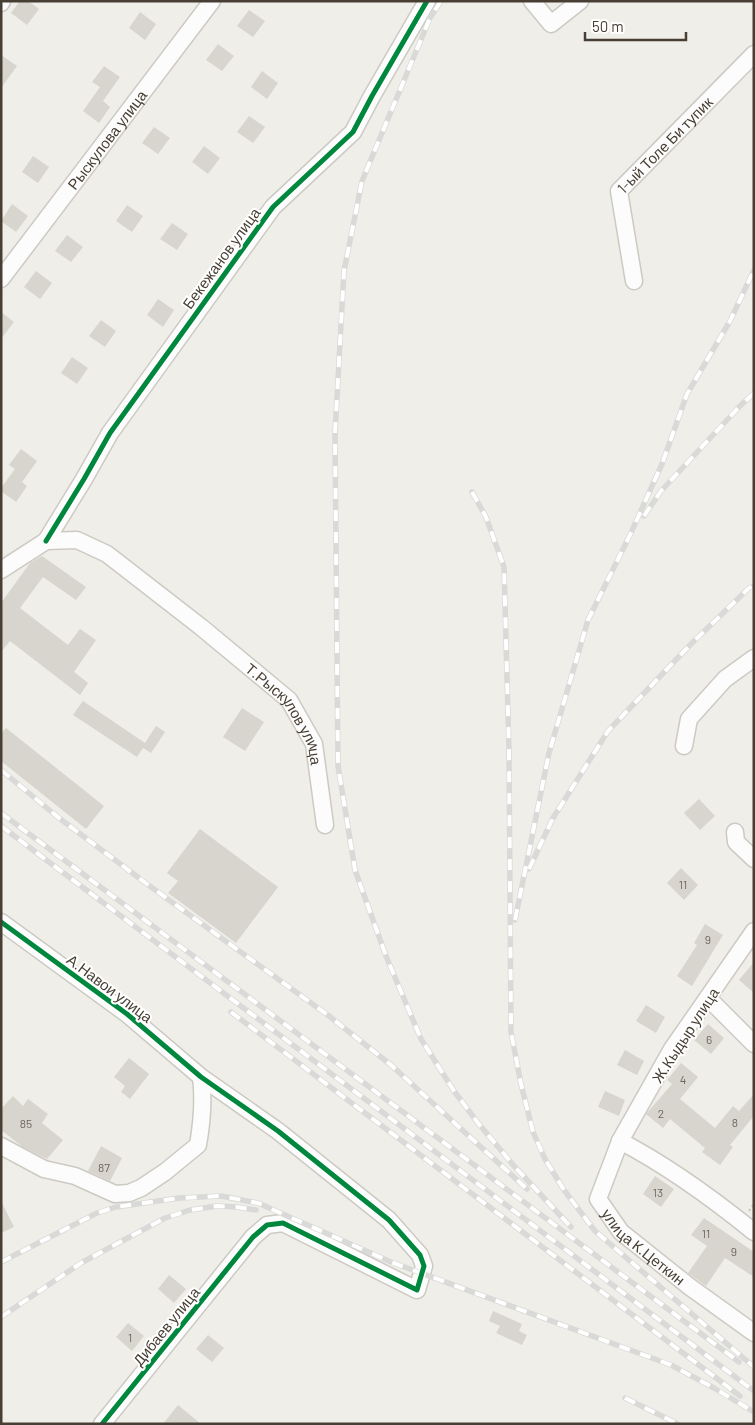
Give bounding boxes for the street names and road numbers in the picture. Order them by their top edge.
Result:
street label: Рыскулова улица [63,86,151,193]
street label: 1-ый Толе Би тупик [613,93,716,197]
street label: Бекежанов улица [178,204,264,312]
street label: Т.Рыскулов улица [242,659,326,767]
street label: А.Навои улица [64,950,157,1026]
street label: Ж.Кыдыр улица [648,984,723,1086]
street label: улица К.Цеткин [598,1205,689,1289]
street label: Дибаев улица [129,1283,204,1369]

